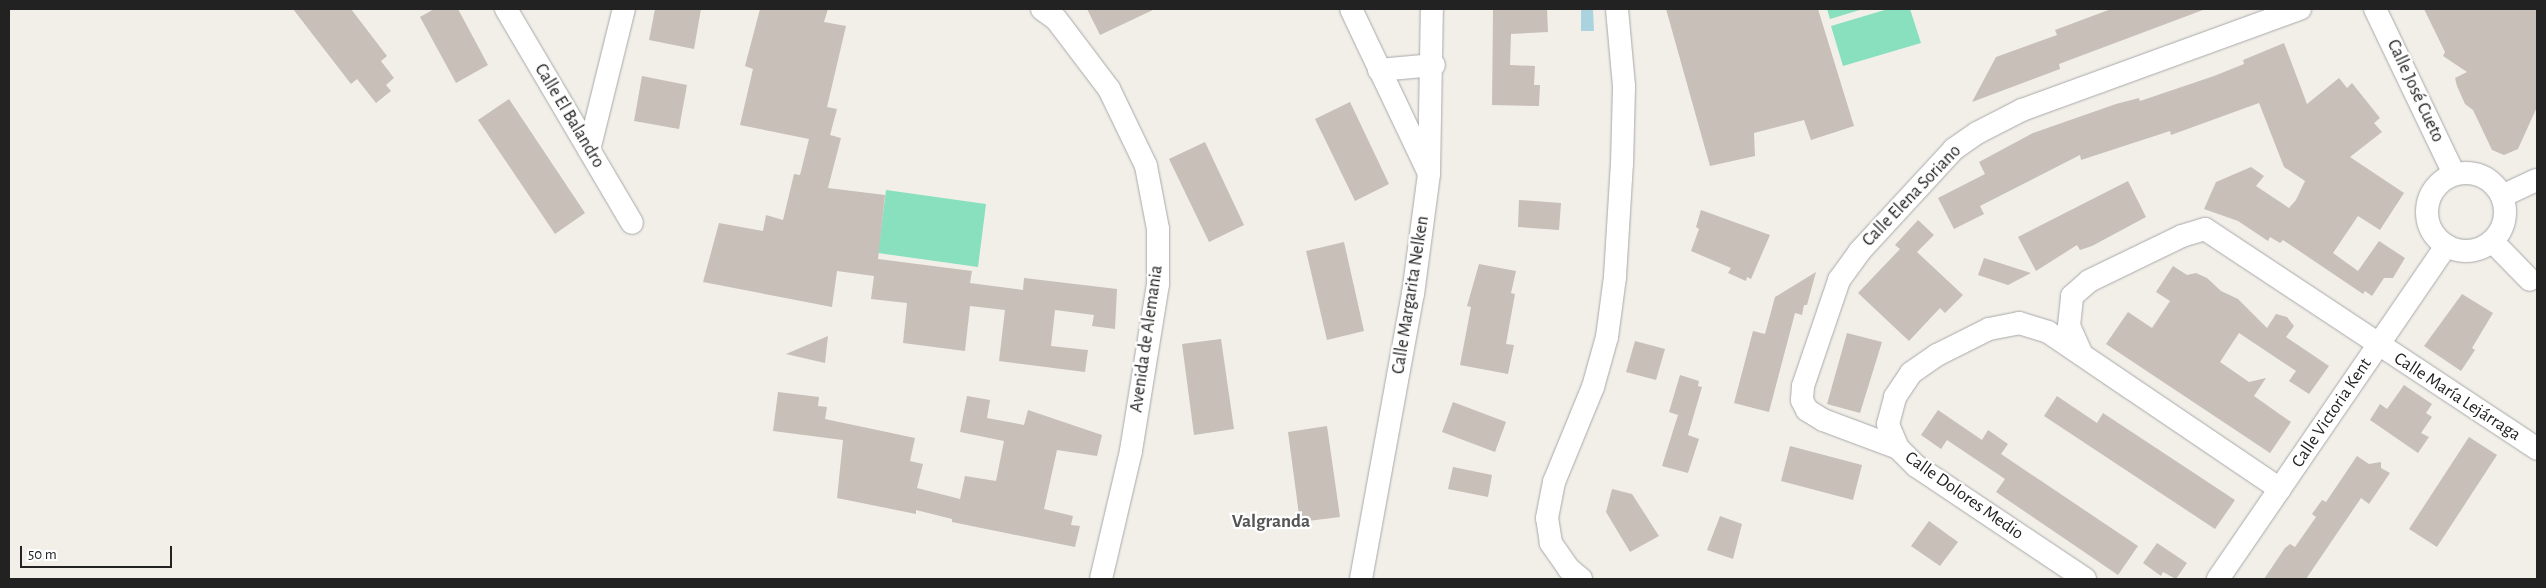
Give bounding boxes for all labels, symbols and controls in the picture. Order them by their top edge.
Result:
street label: Calle José Cueto [2382,36,2448,146]
street label: Calle El Balandro [529,60,609,172]
street label: Calle Elena Soriano [1858,141,1966,251]
street label: Calle Margarita Nelken [1388,214,1434,376]
street label: Avenida de Alemania [1126,264,1168,414]
street label: Calle María Lejárraga [2390,348,2524,446]
street label: Calle Victoria Kent [2287,354,2377,472]
street label: Calle Dolores Medio [1901,447,2027,545]
district label: Valgranda [1232,511,1310,533]
scale bar [22,536,175,568]
text: 50 m [28,547,57,562]

